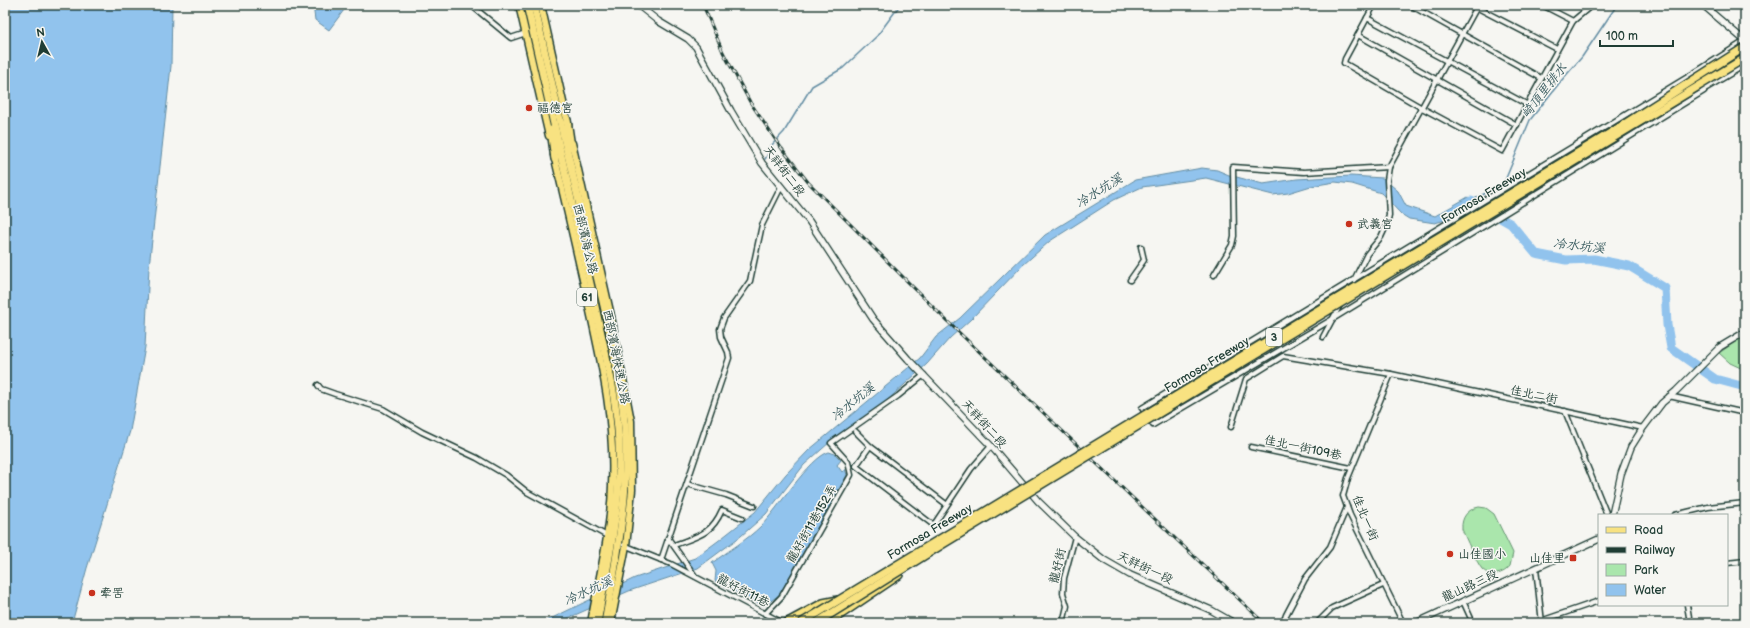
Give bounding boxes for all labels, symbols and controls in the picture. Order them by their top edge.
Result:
north arrow [22,22,62,62]
scale bar [1600,22,1673,48]
text: N [36,26,46,40]
text: 100 m [1606,29,1638,44]
water label: 崎頂里排水 [1518,60,1571,122]
place label: 福德宮 [537,101,573,116]
marker: 福德宮 [524,103,534,113]
street label: 天祥街二段 [760,143,808,199]
street label: Formosa Freeway [1439,164,1530,227]
water label: 冷水坑溪 [1073,170,1126,212]
street label: 西部濱海公路 [570,202,600,276]
place label: 武義宮 [1357,217,1393,232]
marker: 武義宮 [1344,219,1354,229]
water label: 冷水坑溪 [1552,235,1607,257]
road number: 61 [577,288,597,306]
street label: 西部濱海快速公路 [599,308,633,406]
road number: 3 [1266,328,1282,346]
street label: Formosa Freeway [1162,333,1253,396]
water label: 冷水坑溪 [828,379,879,425]
street label: 佳北二街 [1509,383,1559,407]
street label: 天祥街二段 [958,397,1010,451]
street label: 佳北一街109巷 [1263,432,1343,464]
street label: 龍好街11巷152弄 [784,482,840,566]
street label: 佳北一街 [1349,493,1381,543]
street label: Formosa Freeway [885,500,976,563]
legend [1598,514,1728,606]
text: Road [1634,523,1663,538]
text: Railway [1634,543,1676,558]
street label: 龍好街 [1047,547,1069,585]
place label: 山佳國小 [1458,547,1506,562]
street label: 天祥街一段 [1115,549,1175,587]
marker: 山佳國小 [1445,549,1455,559]
place label: 山佳里 [1529,551,1565,566]
marker: 山佳里 [1568,553,1578,563]
text: Park [1634,563,1658,578]
street label: 龍山路三段 [1440,567,1500,605]
street label: 龍好街11巷 [714,571,772,611]
water label: 冷水坑溪 [561,572,616,609]
text: Water [1634,583,1666,598]
place label: 牽罟 [100,586,124,601]
marker: 牽罟 [87,588,97,598]

